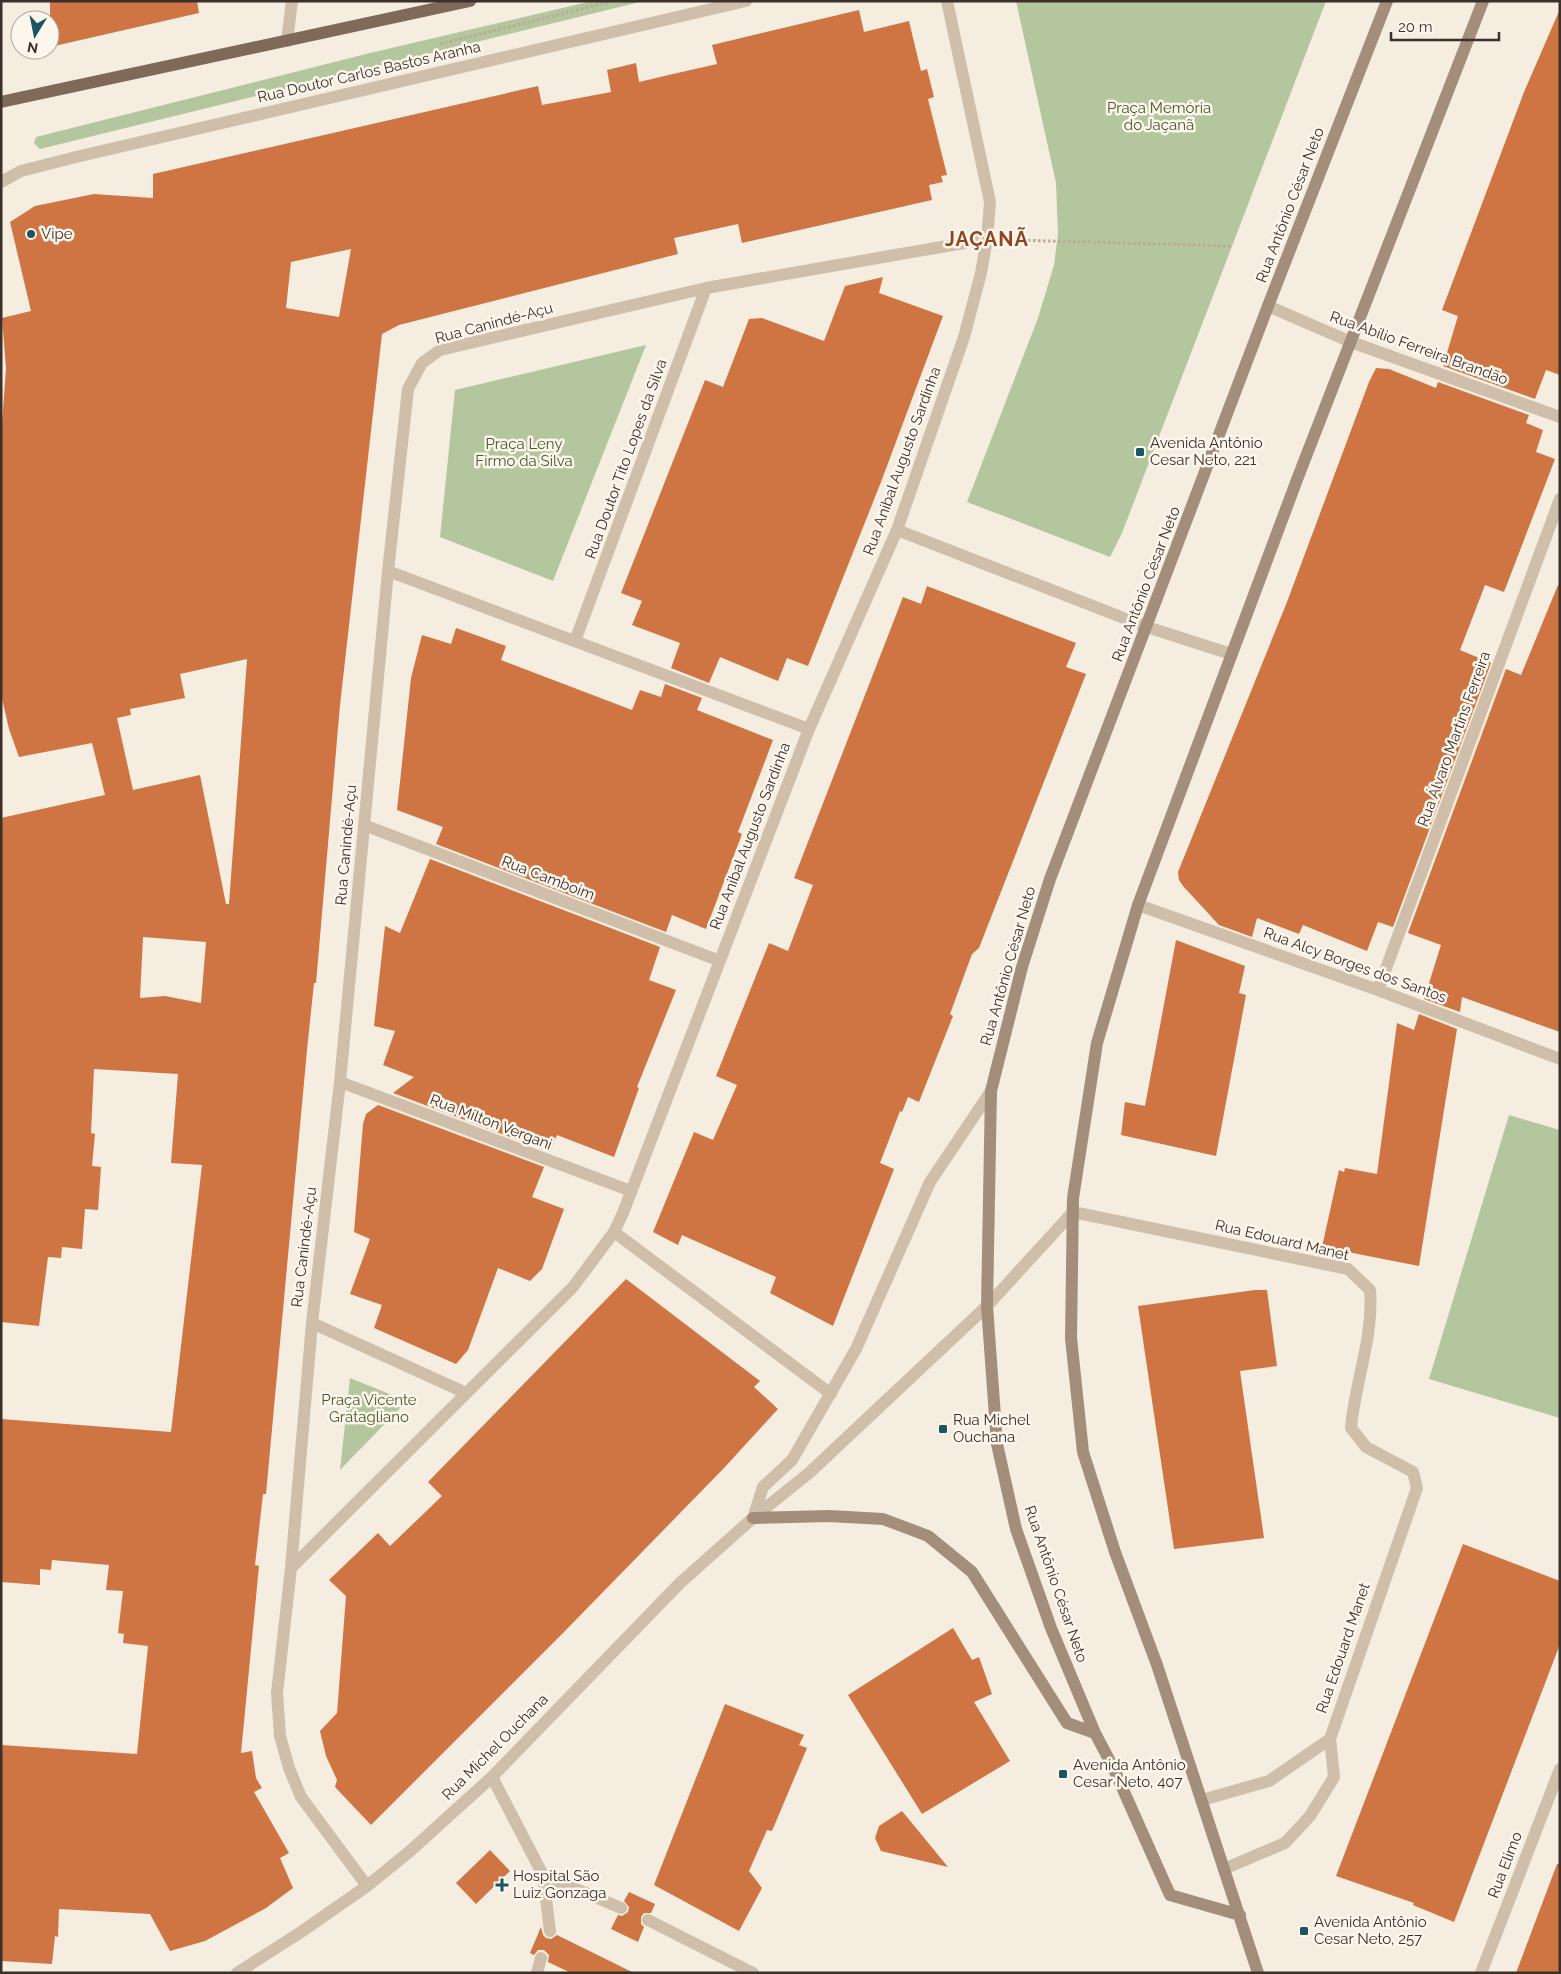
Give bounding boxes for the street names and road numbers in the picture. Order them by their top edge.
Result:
street label: Rua Doutor Carlos Bastos Aranha [256,38,482,106]
street label: Rua Antônio César Neto [1252,125,1328,285]
street label: Rua Canindé-Açu [433,299,555,347]
street label: Rua Abílio Ferreira Brandão [1327,307,1511,389]
street label: Rua Doutor Tito Lopes da Silva [581,357,671,561]
street label: Rua Anibal Augusto Sardinha [859,364,945,558]
street label: Rua Antônio César Neto [1108,504,1184,664]
street label: Rua Álvaro Martins Ferreira [1414,649,1494,829]
street label: Rua Anibal Augusto Sardinha [706,740,794,932]
street label: Rua Canindé-Açu [332,784,360,906]
street label: Rua Camboim [499,852,597,904]
street label: Rua Antônio César Neto [977,884,1039,1048]
street label: Rua Alcy Borges dos Santos [1261,923,1449,1007]
street label: Rua Mílton Vergani [427,1090,555,1154]
street label: Rua Canindé-Açu [288,1186,320,1308]
street label: Rua Edouard Manet [1213,1216,1351,1264]
street label: Rua Antônio César Neto [1021,1503,1091,1665]
street label: Rua Edouard Manet [1312,1580,1374,1716]
street label: Rua Michel Ouchana [438,1690,552,1804]
street label: Rua Elimo [1484,1829,1526,1901]

